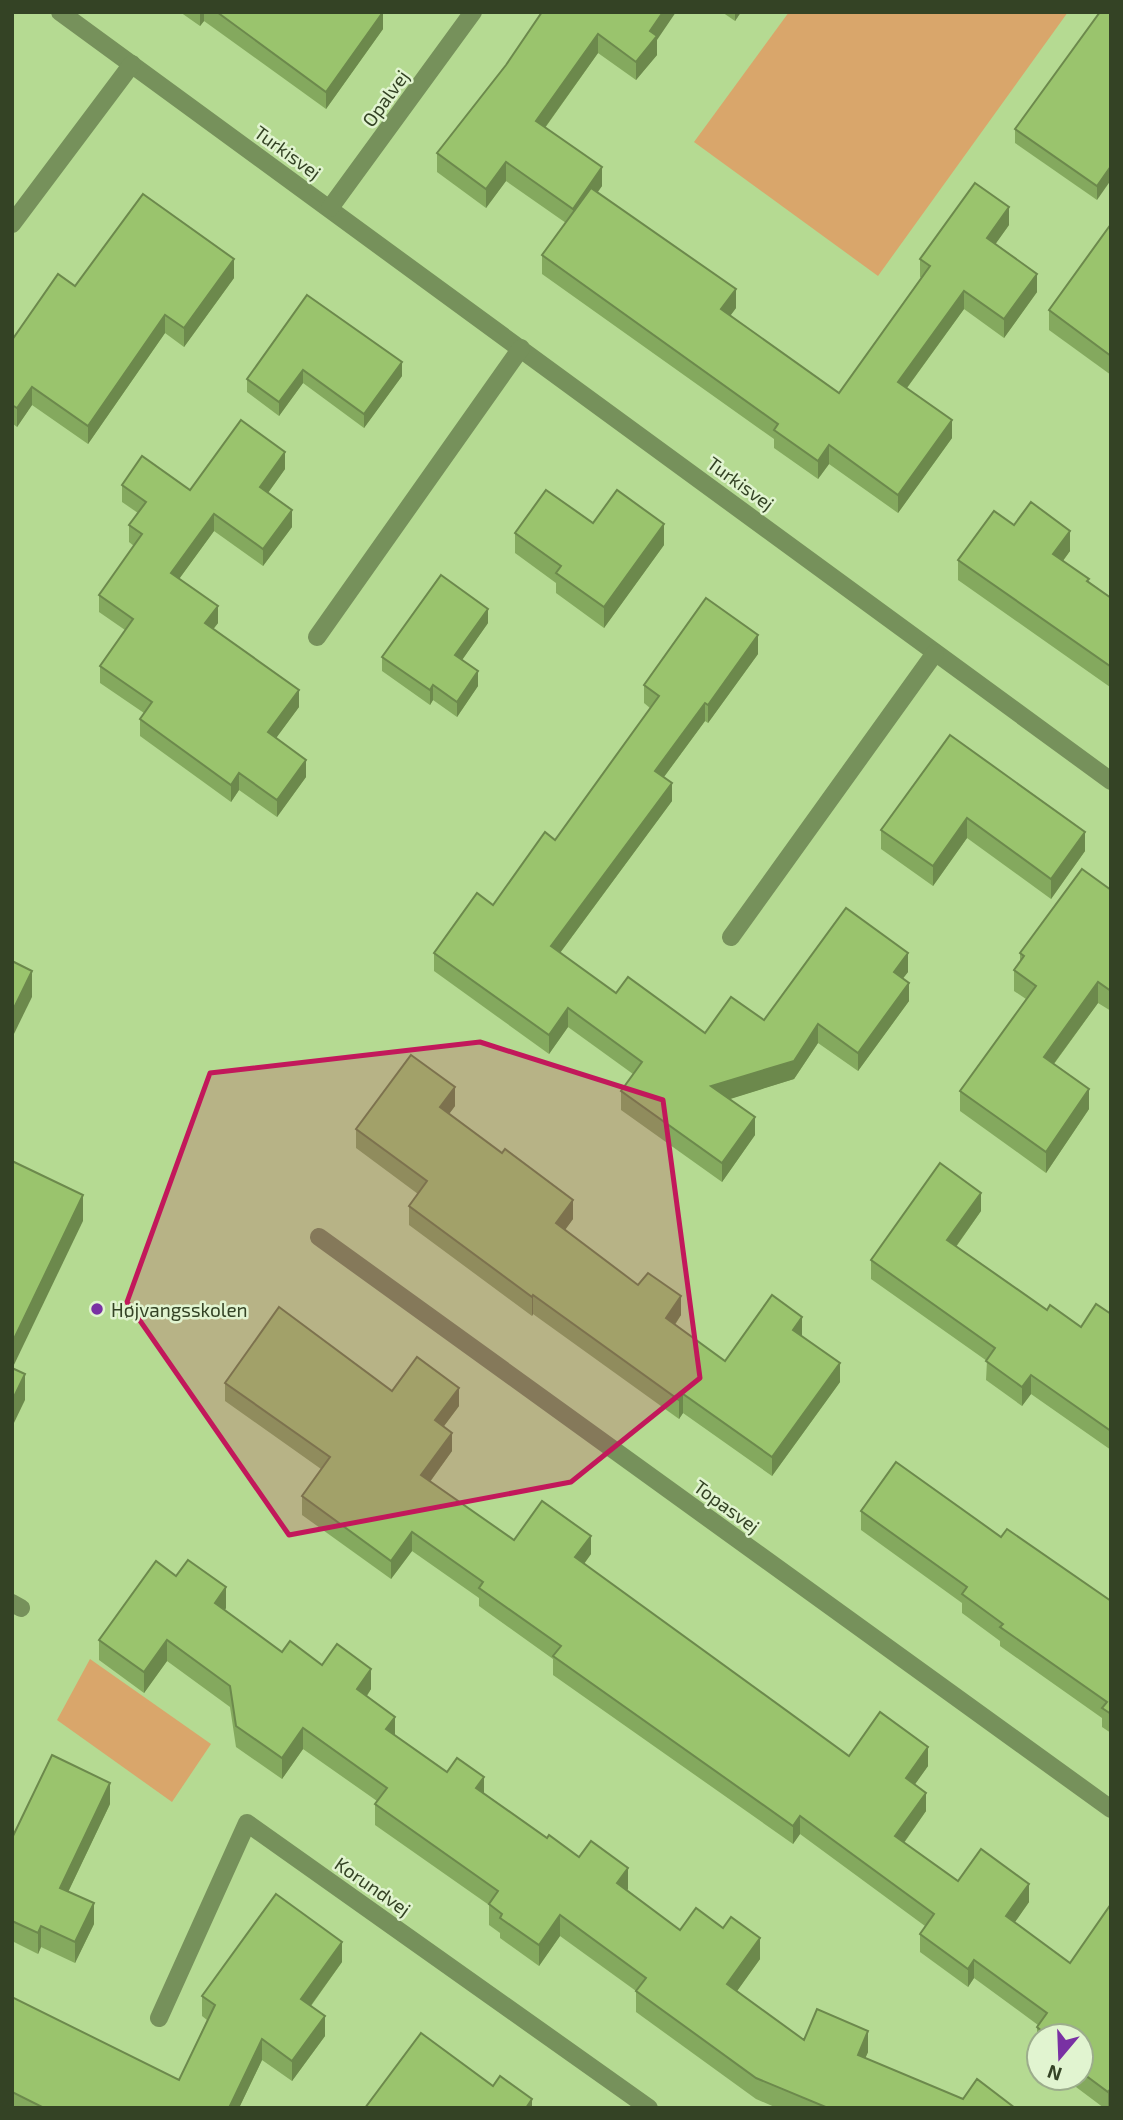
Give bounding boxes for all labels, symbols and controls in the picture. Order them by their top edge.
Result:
street label: Opalvej [357,65,413,131]
street label: Turkisvej [250,120,326,184]
street label: Turkisvej [703,451,779,515]
place label: Højvangsskolen [111,1298,248,1321]
marker: Højvangsskolen [89,1301,105,1317]
street label: Topasvej [690,1474,764,1538]
street label: Korundvej [331,1852,415,1920]
north arrow [1025,2022,1095,2092]
text: N [1044,2060,1065,2087]

